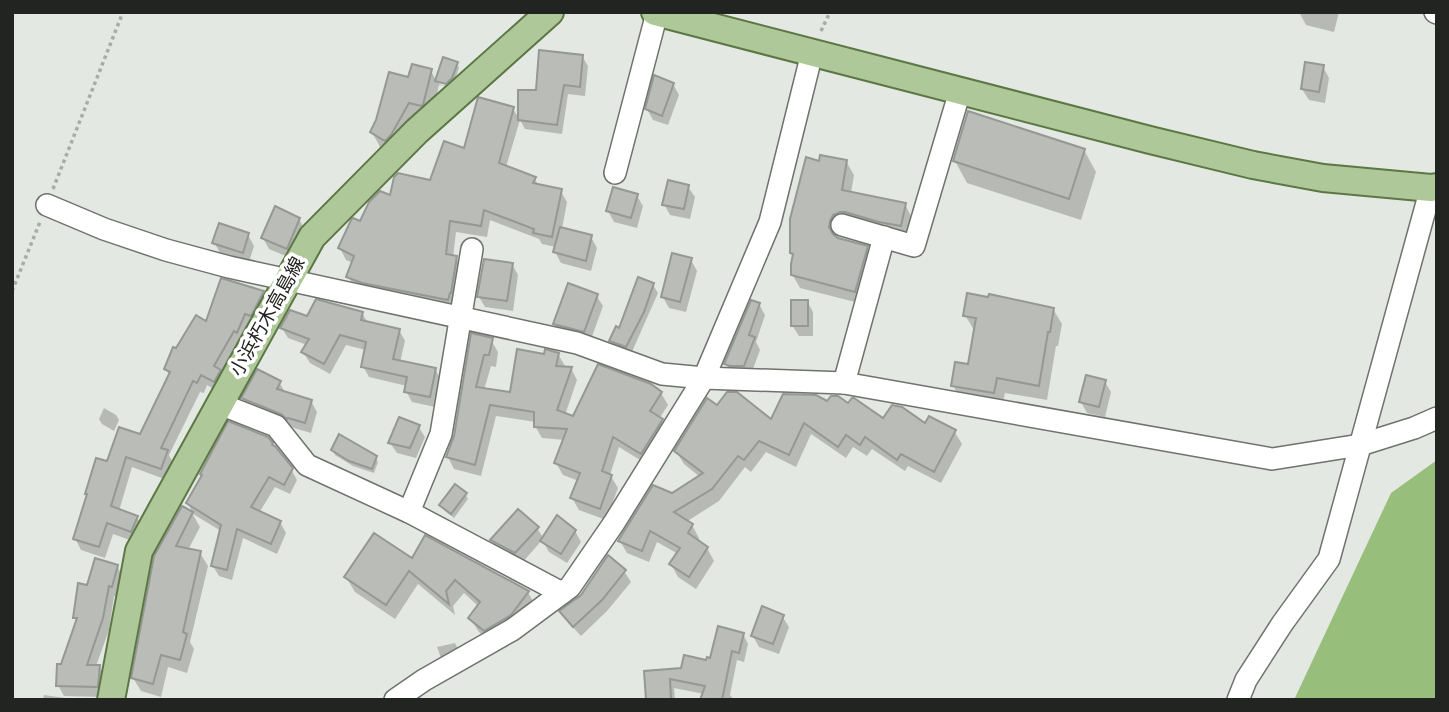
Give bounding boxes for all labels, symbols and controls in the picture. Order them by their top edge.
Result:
street label: 小浜朽木高島線 [224,252,312,382]

